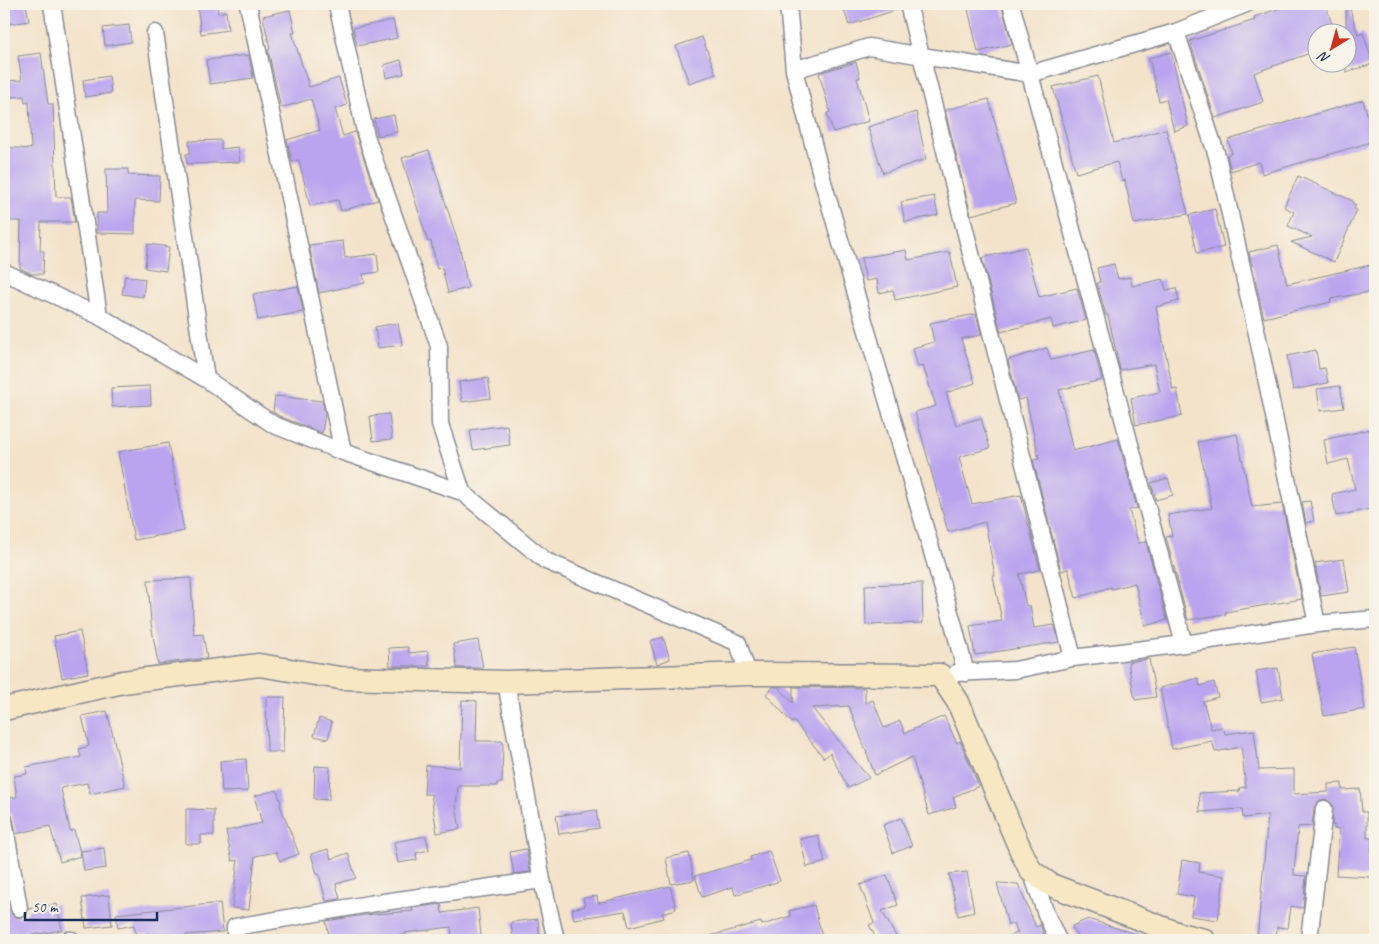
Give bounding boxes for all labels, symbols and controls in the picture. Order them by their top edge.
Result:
north arrow [1306,22,1356,72]
text: N [1314,47,1333,67]
scale bar [25,889,158,921]
text: 50 m [32,898,59,917]

